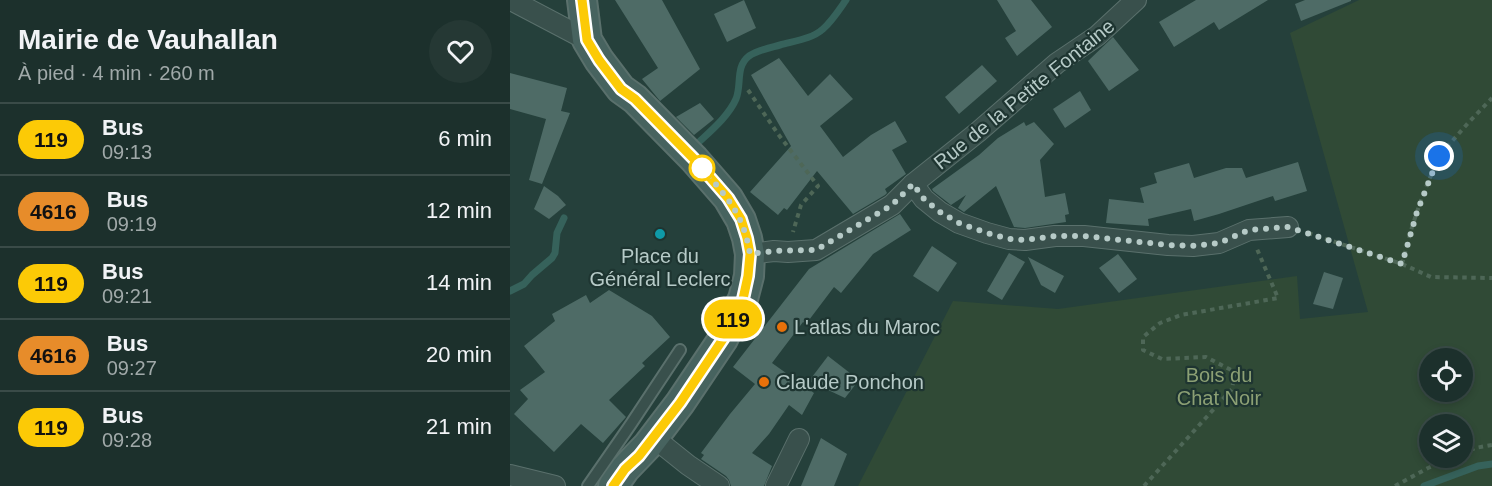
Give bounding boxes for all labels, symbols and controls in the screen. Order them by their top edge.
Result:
street label: Rue de la Petite Fontaine [929,14,1119,174]
button: heart [429,20,492,83]
text: Mairie de Vauhallan [18,24,278,55]
text: À pied · 4 min · 260 m [18,62,215,84]
text: Bus [102,115,144,140]
text: 6 min [438,126,492,151]
text: 119 [34,128,68,151]
text: 09:13 [102,141,152,163]
your location [1424,141,1454,171]
unlabelled marker [689,155,715,181]
text: Bus [107,187,148,212]
text: 12 min [426,198,492,223]
text: 4616 [30,200,77,223]
text: 09:19 [107,213,157,235]
marker: Place du Général Leclerc [653,227,667,241]
place label: Place du Général Leclerc [589,245,731,290]
text: Bus [102,259,144,284]
text: 14 min [426,270,492,295]
text: 119 [34,272,68,295]
text: 09:21 [102,285,152,307]
line badge: 119 [698,300,768,338]
text: 119 [716,308,750,331]
place label: L'atlas du Maroc [794,316,940,338]
marker: L'atlas du Maroc [775,320,789,334]
text: Bus [107,331,148,356]
text: 20 min [426,342,492,367]
text: 4616 [30,344,77,367]
map controls [1419,348,1473,468]
button: locate [1419,348,1473,402]
text: 09:27 [107,357,157,379]
park label: Bois du Chat Noir [1177,364,1262,409]
place label: Claude Ponchon [776,371,924,393]
marker: Claude Ponchon [757,375,771,389]
text: Bus [102,403,144,428]
text: 21 min [426,414,492,439]
button: layers [1419,414,1473,468]
text: 119 [34,416,68,439]
text: 09:28 [102,429,152,451]

